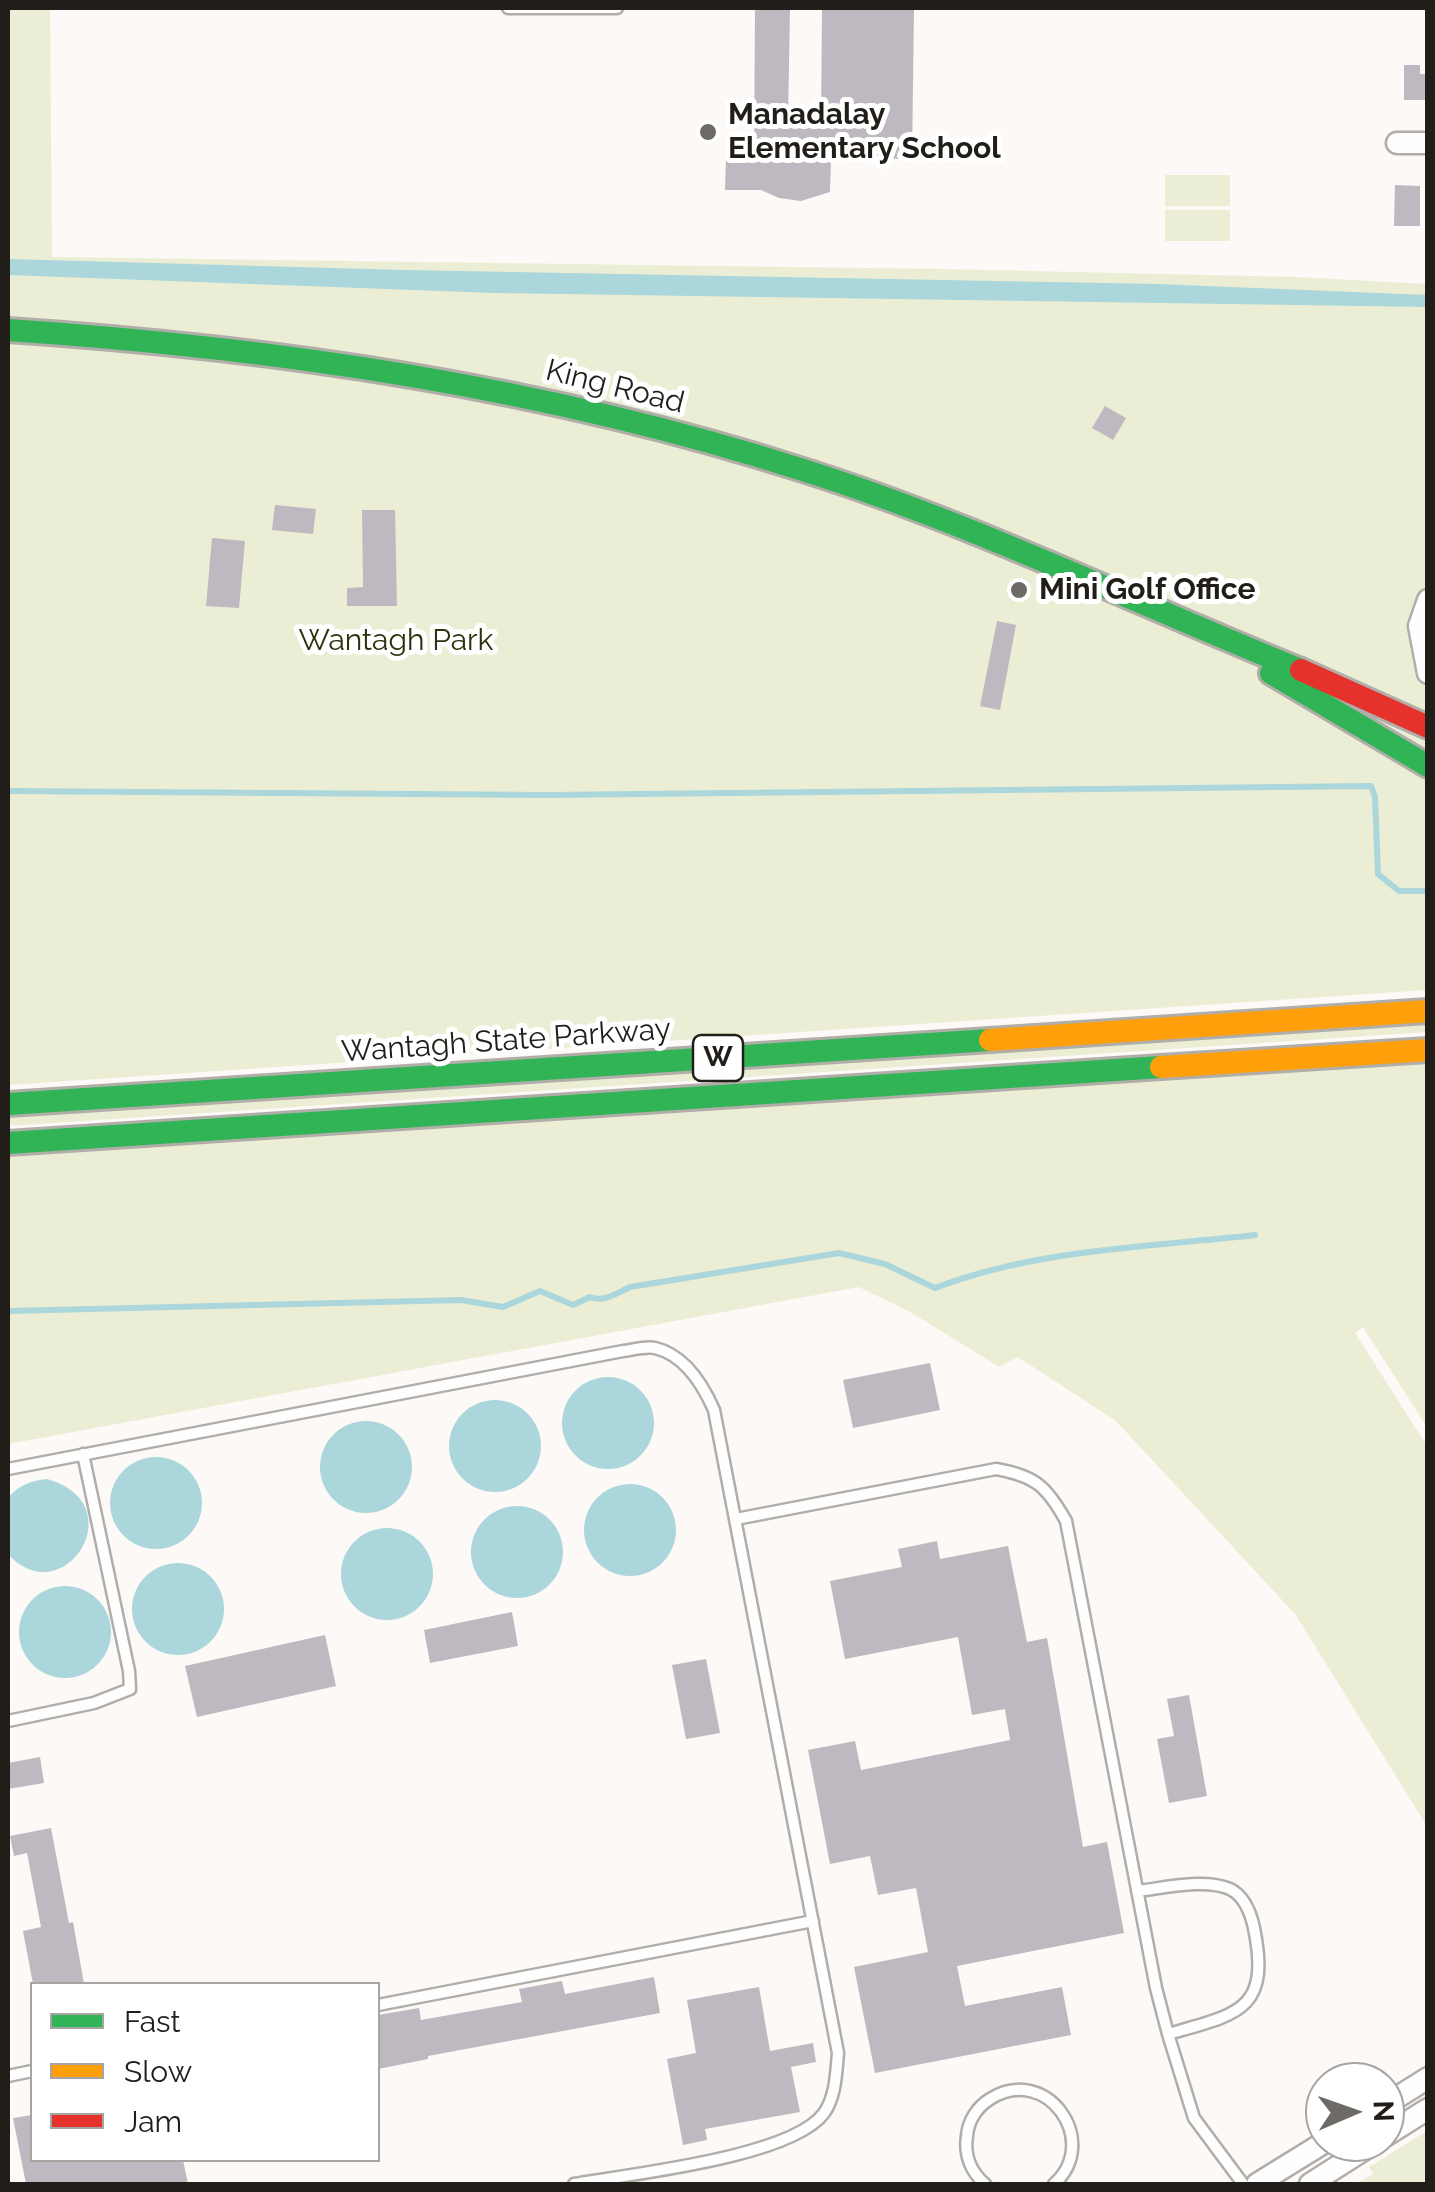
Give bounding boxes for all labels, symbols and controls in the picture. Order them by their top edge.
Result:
place label: Manadalay Elementary School [728,97,1001,168]
marker: Manadalay Elementary School [697,121,719,143]
street label: King Road [542,352,688,422]
place label: Mini Golf Office [1039,572,1256,608]
marker: Mini Golf Office [1008,579,1030,601]
park label: Wantagh Park [299,623,493,659]
street label: Wantagh State Parkway [340,1012,672,1070]
road number: W [693,1035,743,1081]
legend [30,1982,380,2162]
text: Fast [124,2004,181,2039]
text: Slow [124,2054,192,2089]
north arrow [1305,2062,1405,2162]
text: N [1367,2100,1400,2122]
text: Jam [124,2104,182,2139]

